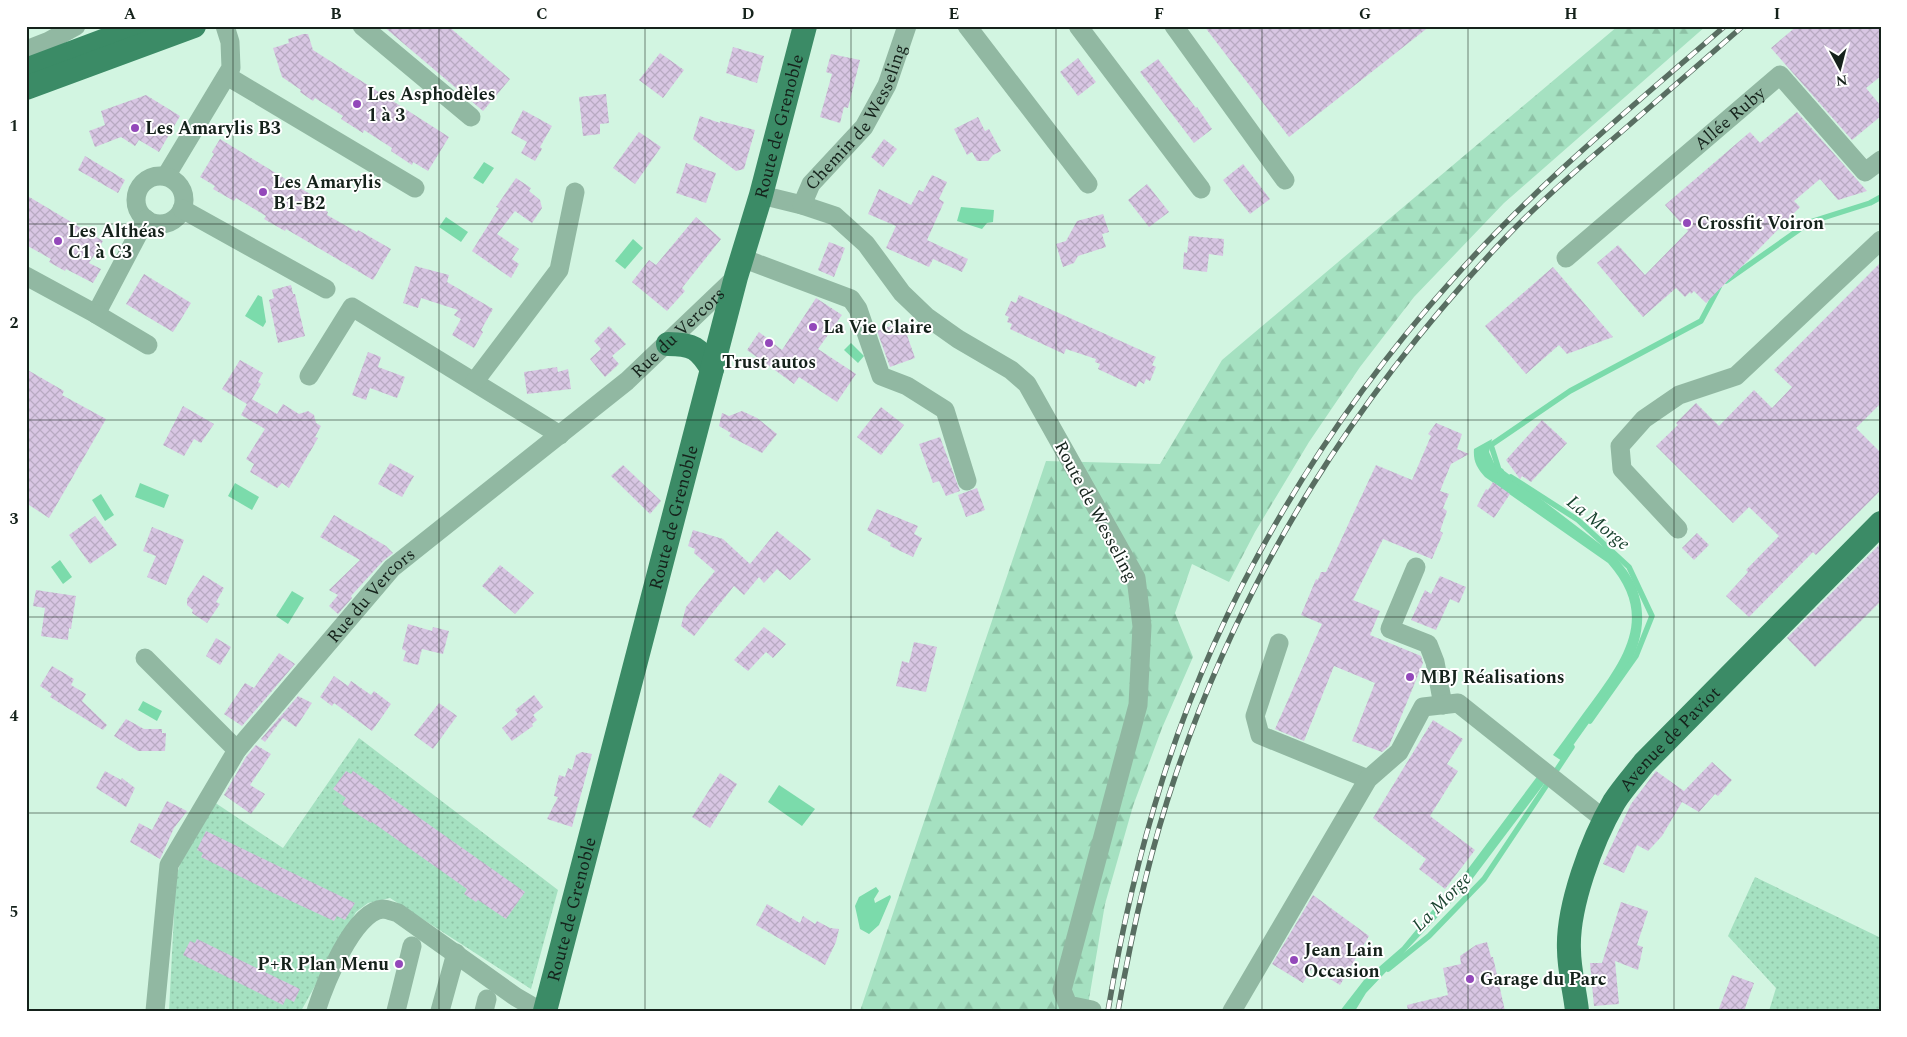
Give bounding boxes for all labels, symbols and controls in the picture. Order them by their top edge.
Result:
text: A [124,2,137,26]
text: B [330,2,342,26]
text: C [536,2,548,26]
text: D [742,2,755,26]
text: E [949,2,959,26]
text: F [1154,2,1164,26]
text: G [1359,2,1371,26]
text: H [1564,2,1578,26]
text: I [1774,2,1780,26]
street label: Chemin de Wesseling [799,40,914,197]
north arrow [1814,42,1864,92]
street label: Route de Grenoble [748,51,811,202]
text: N [1835,69,1848,92]
street label: Allée Ruby [1688,79,1772,157]
place label: Les Asphodèles 1 à 3 [367,81,496,129]
marker: Les Asphodèles 1 à 3 [351,98,363,110]
text: 1 [10,114,18,138]
place label: Les Amarylis B3 [145,115,281,142]
marker: Les Amarylis B3 [129,122,141,134]
place label: Les Amarylis B1-B2 [273,169,382,217]
marker: Les Amarylis B1-B2 [257,186,269,198]
place label: Crossfit Voiron [1697,210,1824,237]
marker: Crossfit Voiron [1681,217,1693,229]
place label: Les Althéas C1 à C3 [68,218,165,266]
marker: Les Althéas C1 à C3 [52,235,64,247]
street label: Rue du Vercors [625,281,732,385]
text: 2 [10,311,19,335]
place label: La Vie Claire [823,314,932,341]
marker: La Vie Claire [807,321,819,333]
marker: Trust autos [763,337,775,349]
place label: Trust autos [722,349,816,376]
street label: Route de Wesseling [1047,436,1144,586]
street label: Route de Grenoble [642,442,706,593]
water label: La Morge [1560,488,1636,558]
text: 3 [10,507,19,531]
street label: Rue du Vercors [320,541,421,649]
place label: MBJ Réalisations [1420,664,1565,691]
marker: MBJ Réalisations [1404,671,1416,683]
street label: Avenue de Paviot [1613,680,1727,798]
text: 4 [10,704,19,728]
street label: Route de Grenoble [540,834,604,985]
water label: La Morge [1405,865,1479,939]
text: 5 [10,900,18,924]
place label: Jean Lain Occasion [1304,937,1383,985]
place label: P+R Plan Menu [257,951,389,978]
marker: Jean Lain Occasion [1288,954,1300,966]
marker: P+R Plan Menu [393,958,405,970]
place label: Garage du Parc [1480,966,1607,993]
marker: Garage du Parc [1464,973,1476,985]

